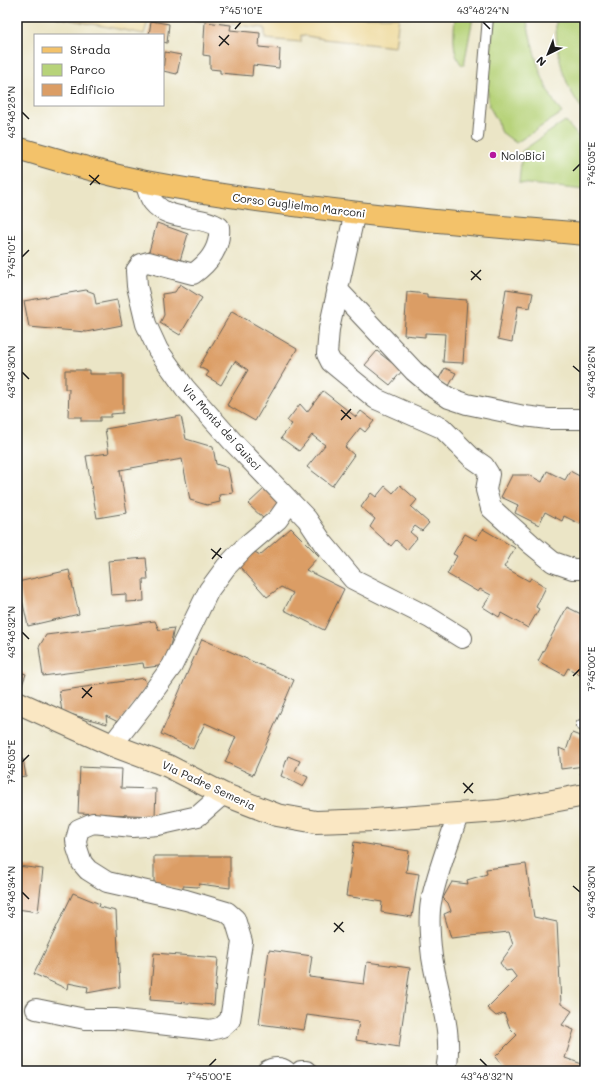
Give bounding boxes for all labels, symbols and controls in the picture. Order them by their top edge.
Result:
text: 7°45'10"E [219,3,263,17]
text: 43°48'24"N [457,3,509,17]
legend [34,34,164,106]
north arrow [528,34,568,74]
text: Strada [70,41,111,57]
text: N [533,53,549,70]
text: Parco [70,61,105,77]
text: Edificio [70,81,114,97]
text: 43°48'28"N [4,86,18,138]
text: 7°45'05"E [584,141,598,186]
place label: NoloBici [501,148,545,163]
marker: NoloBici [488,150,498,160]
street label: Corso Guglielmo Marconi [232,189,366,221]
text: 7°45'10"E [4,235,18,279]
text: 43°48'30"N [4,346,18,398]
text: 43°48'26"N [584,346,598,398]
street label: Via Montà dei Guisci [179,381,265,473]
text: 43°48'32"N [4,606,18,658]
text: 7°45'00"E [584,646,598,691]
text: 7°45'05"E [4,739,18,784]
street label: Via Padre Semeria [160,757,258,813]
text: 43°48'34"N [4,866,18,918]
text: 43°48'30"N [584,866,598,918]
text: 7°45'00"E [187,1069,232,1083]
text: 43°48'32"N [461,1069,513,1083]

